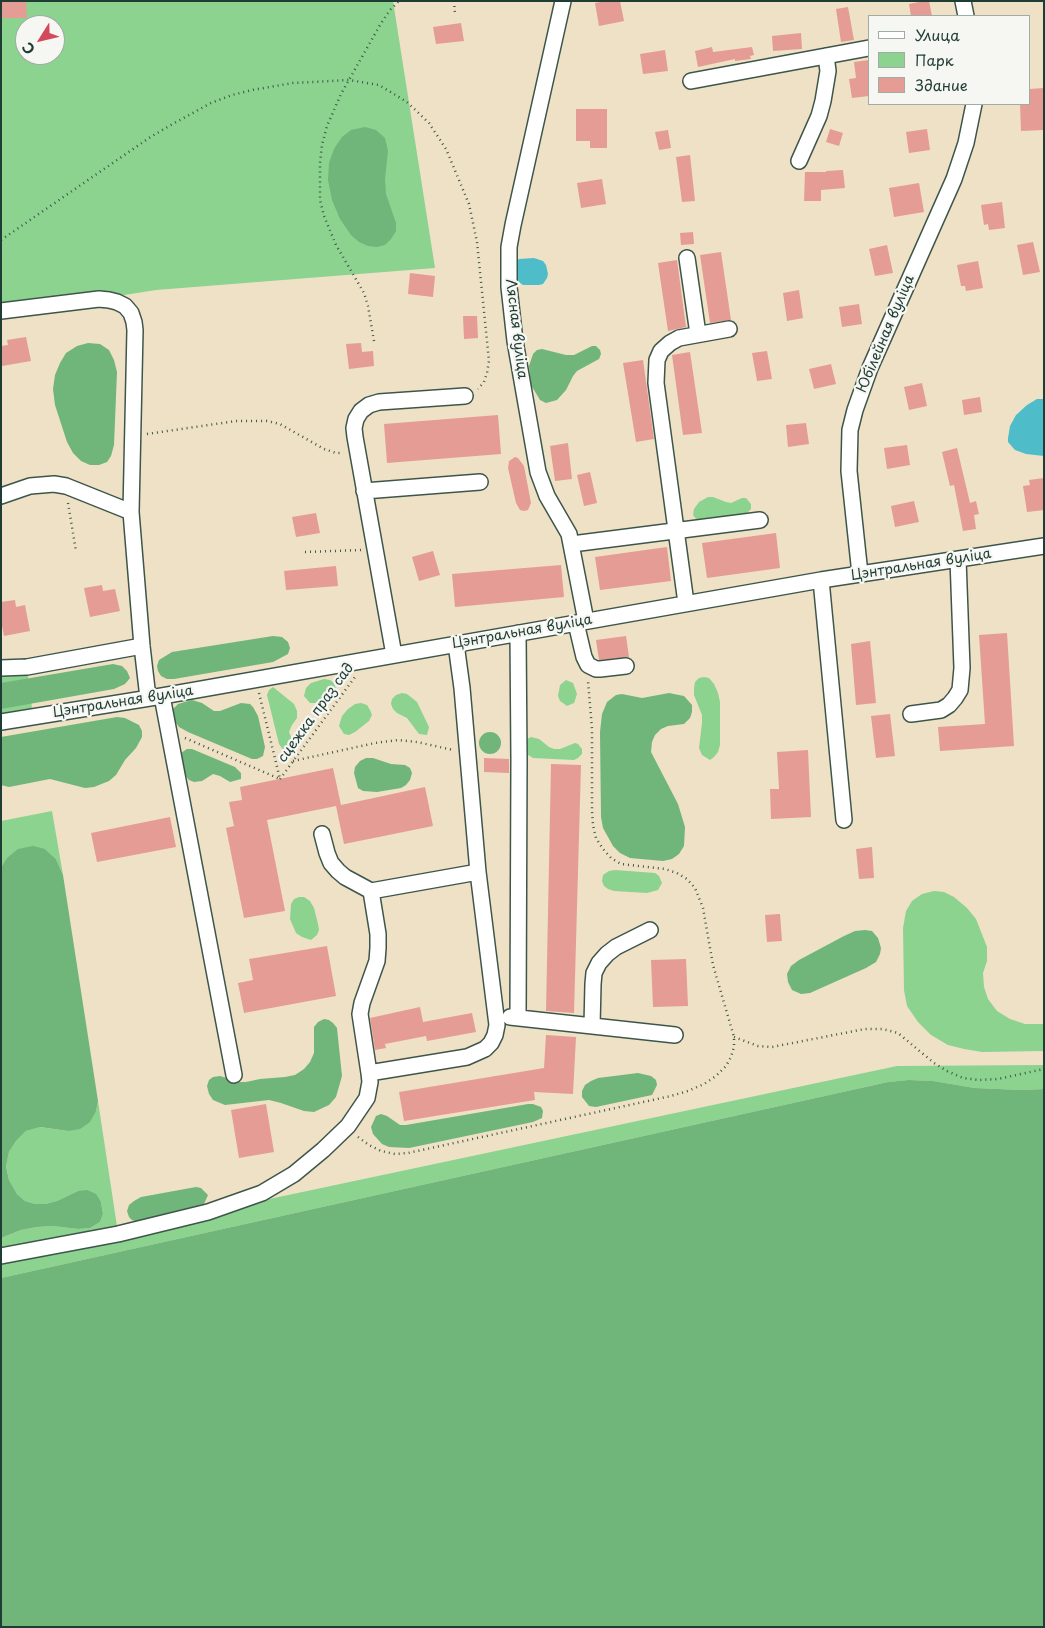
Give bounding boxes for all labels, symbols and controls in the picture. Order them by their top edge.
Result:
north arrow [15,15,65,65]
legend [868,15,1030,105]
text: Улица [915,23,960,46]
text: С [17,38,40,59]
text: Парк [915,48,954,71]
text: Здание [915,73,968,96]
street label: Юбілейная вуліца [854,273,918,395]
street label: Лясная вуліца [502,278,530,380]
street label: Цэнтральная вуліца [850,546,992,584]
street label: Цэнтральная вуліца [451,611,593,653]
street label: сцежка праз сад [274,660,358,766]
street label: Цэнтральная вуліца [52,683,194,721]

